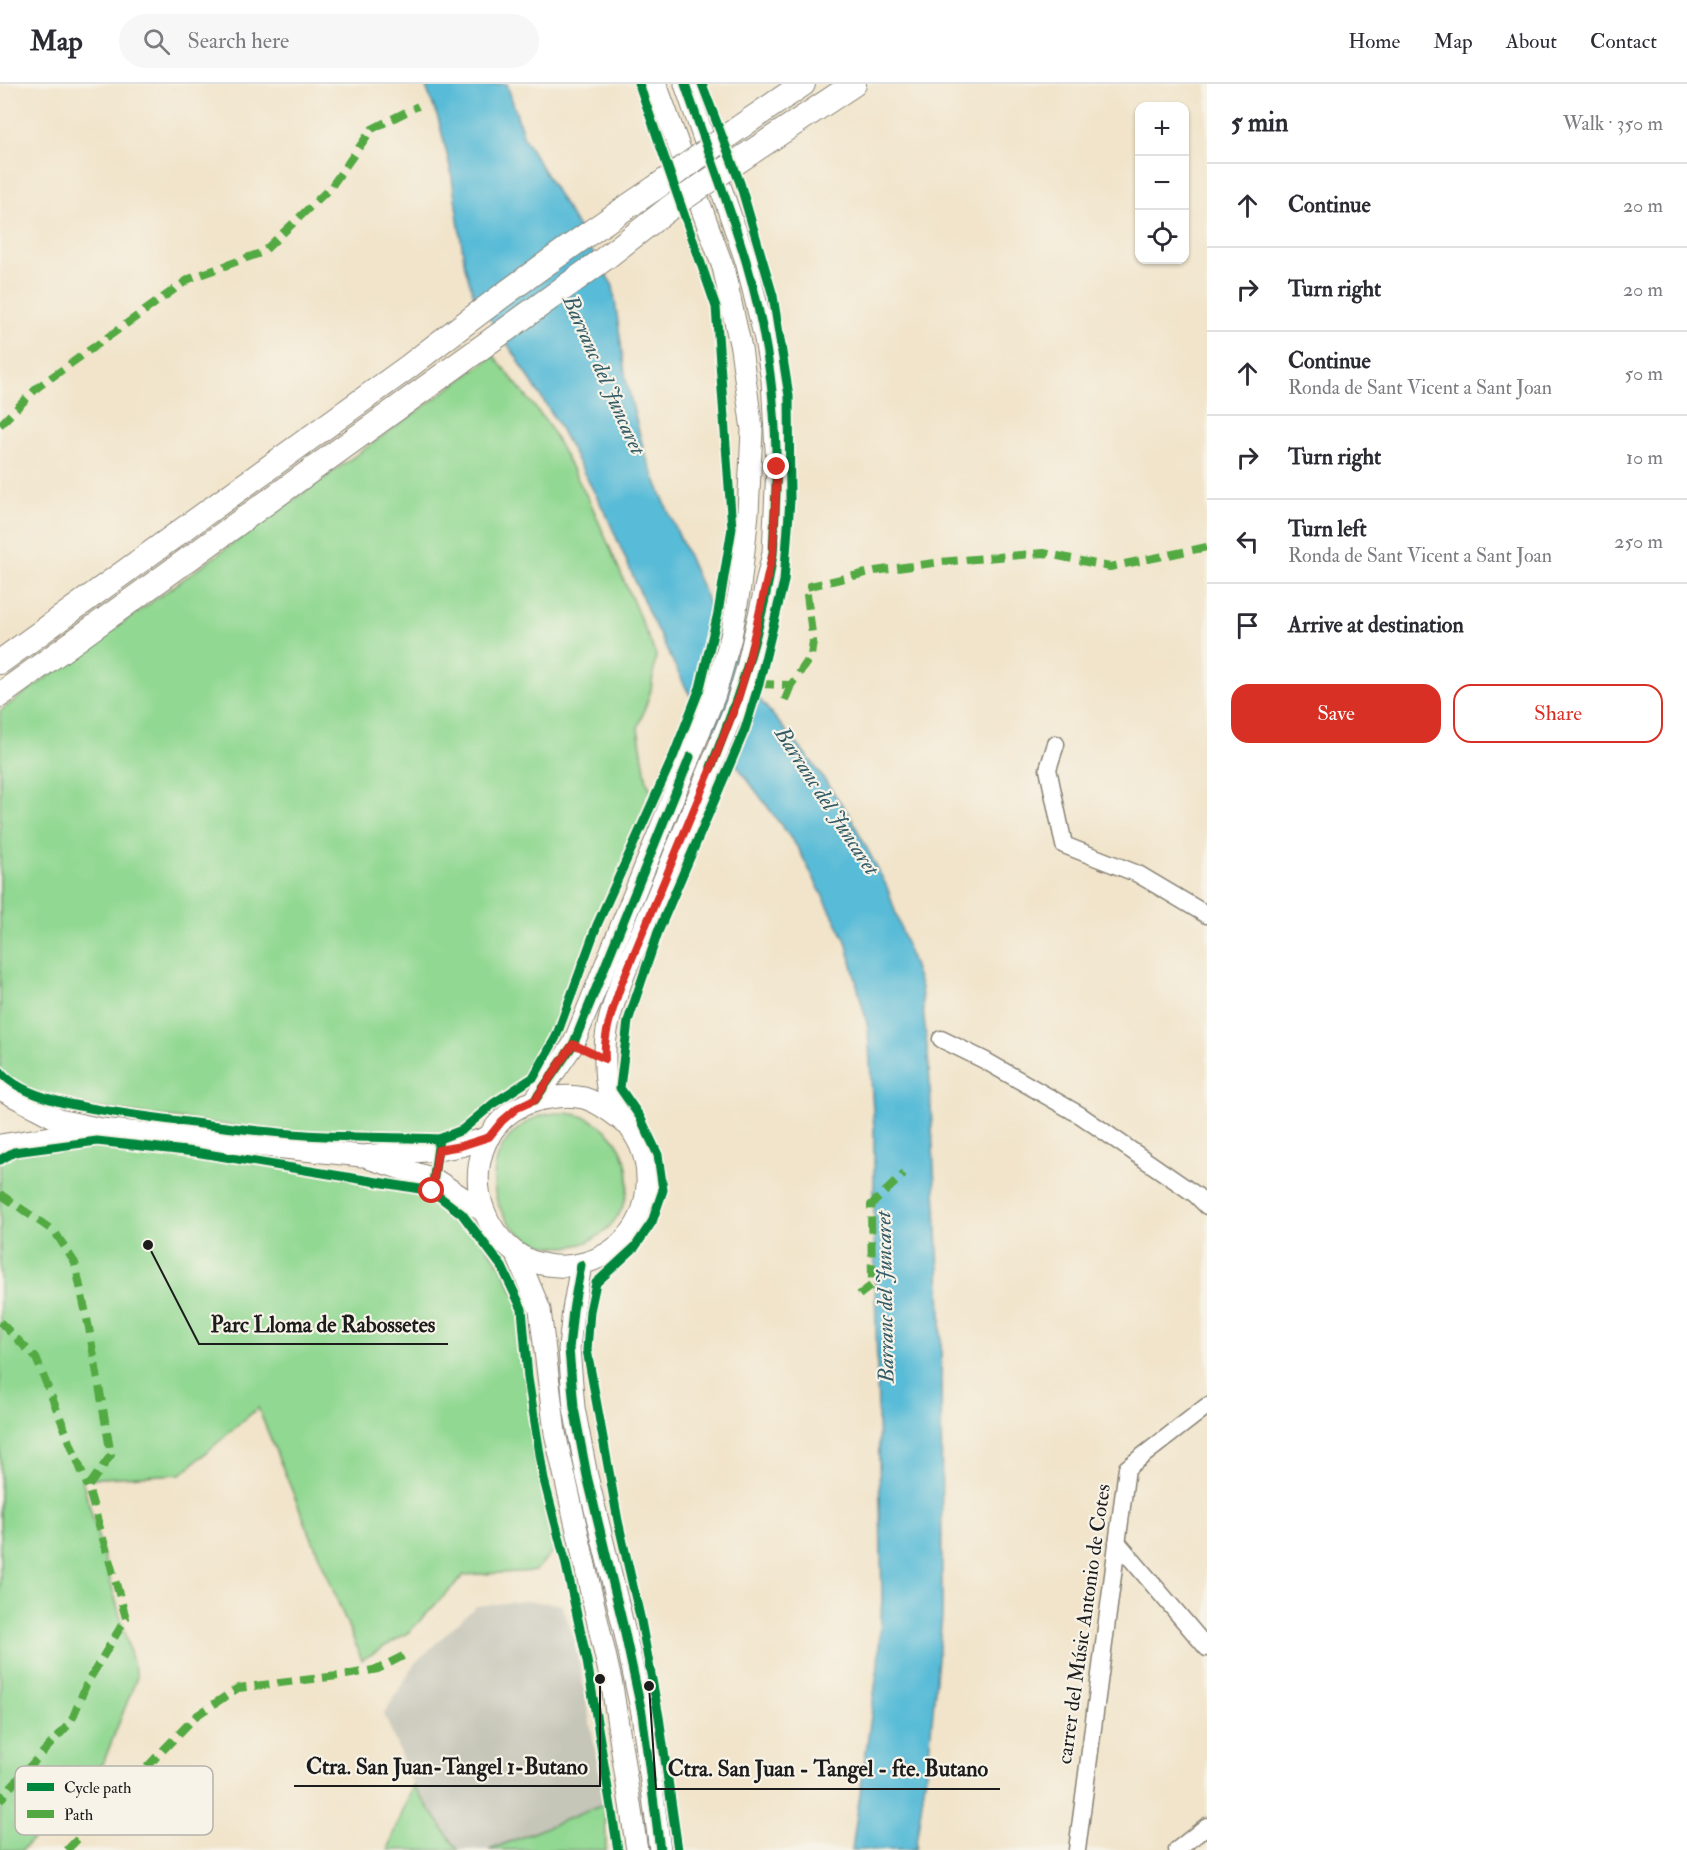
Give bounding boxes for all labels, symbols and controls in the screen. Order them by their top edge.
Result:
search box [119,14,539,68]
text: Map [30,24,83,59]
icon: search [140,25,173,58]
text: Search here [188,27,289,55]
text: Home [1348,28,1400,55]
text: Map [1433,28,1473,55]
text: About [1506,28,1557,55]
text: Contact [1590,28,1657,55]
map controls [1135,102,1189,264]
button: + [1135,102,1189,156]
text: 5 min [1231,107,1288,139]
text: Walk · 350 m [1563,111,1663,136]
button: − [1135,156,1189,210]
icon: ahead [1231,189,1264,222]
text: Continue [1288,191,1371,219]
text: 20 m [1623,193,1663,218]
button: locate [1135,210,1189,264]
icon: right [1231,273,1264,306]
text: Turn right [1288,275,1381,303]
text: 20 m [1623,277,1663,302]
water label: Barranc del Juncaret [556,290,652,461]
text: Continue [1288,347,1371,375]
icon: ahead [1231,357,1264,390]
text: 50 m [1624,361,1663,386]
text: Ronda de Sant Vicent a Sant Joan [1288,375,1552,400]
icon: right [1231,441,1264,474]
text: Turn right [1288,443,1381,471]
text: 10 m [1626,445,1663,470]
route end [763,453,789,479]
text: Turn left [1288,515,1367,543]
icon: left [1231,525,1264,558]
text: 250 m [1614,529,1663,554]
text: Ronda de Sant Vicent a Sant Joan [1288,543,1552,568]
icon: arrive [1231,609,1264,642]
text: Arrive at destination [1288,611,1464,639]
button: Save [1231,684,1441,743]
button: Share [1453,684,1663,743]
water label: Barranc del Juncaret [768,720,886,882]
route start [418,1177,444,1203]
water label: Barranc del Juncaret [869,1209,901,1384]
callout: Parc Lloma de Rabossetes [199,1304,448,1344]
text: Parc Lloma de Rabossetes [211,1311,436,1339]
street label: carrer del Músic Antonio de Cotes [1051,1482,1117,1766]
callout: Ctra. San Juan-Tangel 1-Butano [294,1746,600,1786]
callout: Ctra. San Juan - Tangel - fte. Butano [656,1749,1000,1789]
text: Ctra. San Juan-Tangel 1-Butano [306,1753,588,1782]
text: Ctra. San Juan - Tangel - fte. Butano [668,1755,989,1784]
legend [15,1766,213,1835]
text: Cycle path [64,1778,132,1799]
text: Path [64,1805,94,1825]

